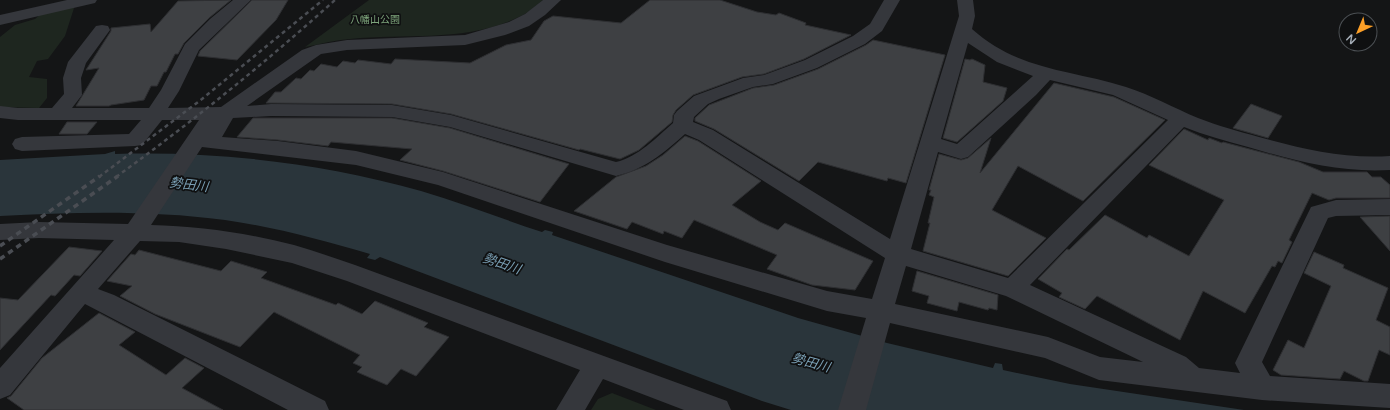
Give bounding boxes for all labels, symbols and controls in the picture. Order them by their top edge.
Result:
north arrow [1338,12,1378,52]
park label: 八幡山公園 [350,14,400,26]
text: N [1344,31,1359,47]
water label: 勢田川 [169,175,211,196]
water label: 勢田川 [481,250,525,279]
water label: 勢田川 [790,350,834,376]

